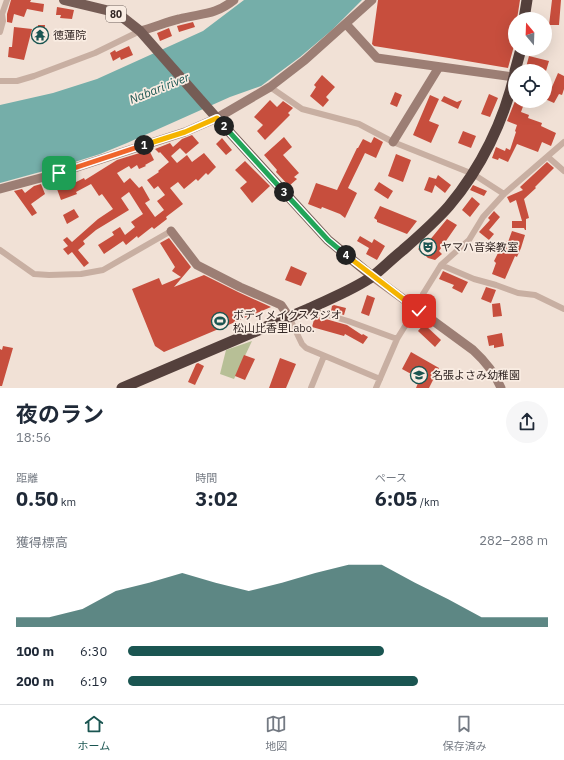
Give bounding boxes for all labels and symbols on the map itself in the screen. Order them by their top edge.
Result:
road number: 80 [106,6,126,22]
north arrow [508,12,552,56]
temple icon: 徳蓮院 [30,25,50,45]
place label: 徳蓮院 [53,28,86,42]
water label: Nabari river [127,69,192,107]
pin: 2 [214,116,234,136]
pin: 1 [134,135,154,155]
pin [42,156,76,190]
pin: 3 [274,182,294,202]
theatre icon: ヤマハ音楽教室 [418,237,438,257]
place label: ヤマハ音楽教室 [441,240,518,254]
pin: 4 [336,245,356,265]
pin [402,294,436,328]
place label: ボディメイクスタジオ 松山比香里Labo. [233,308,342,335]
sports icon: ボディメイクスタジオ 松山比香里Labo. [210,311,230,331]
school or university icon: 名張よさみ幼稚園 [409,365,429,385]
place label: 名張よさみ幼稚園 [432,368,520,382]

